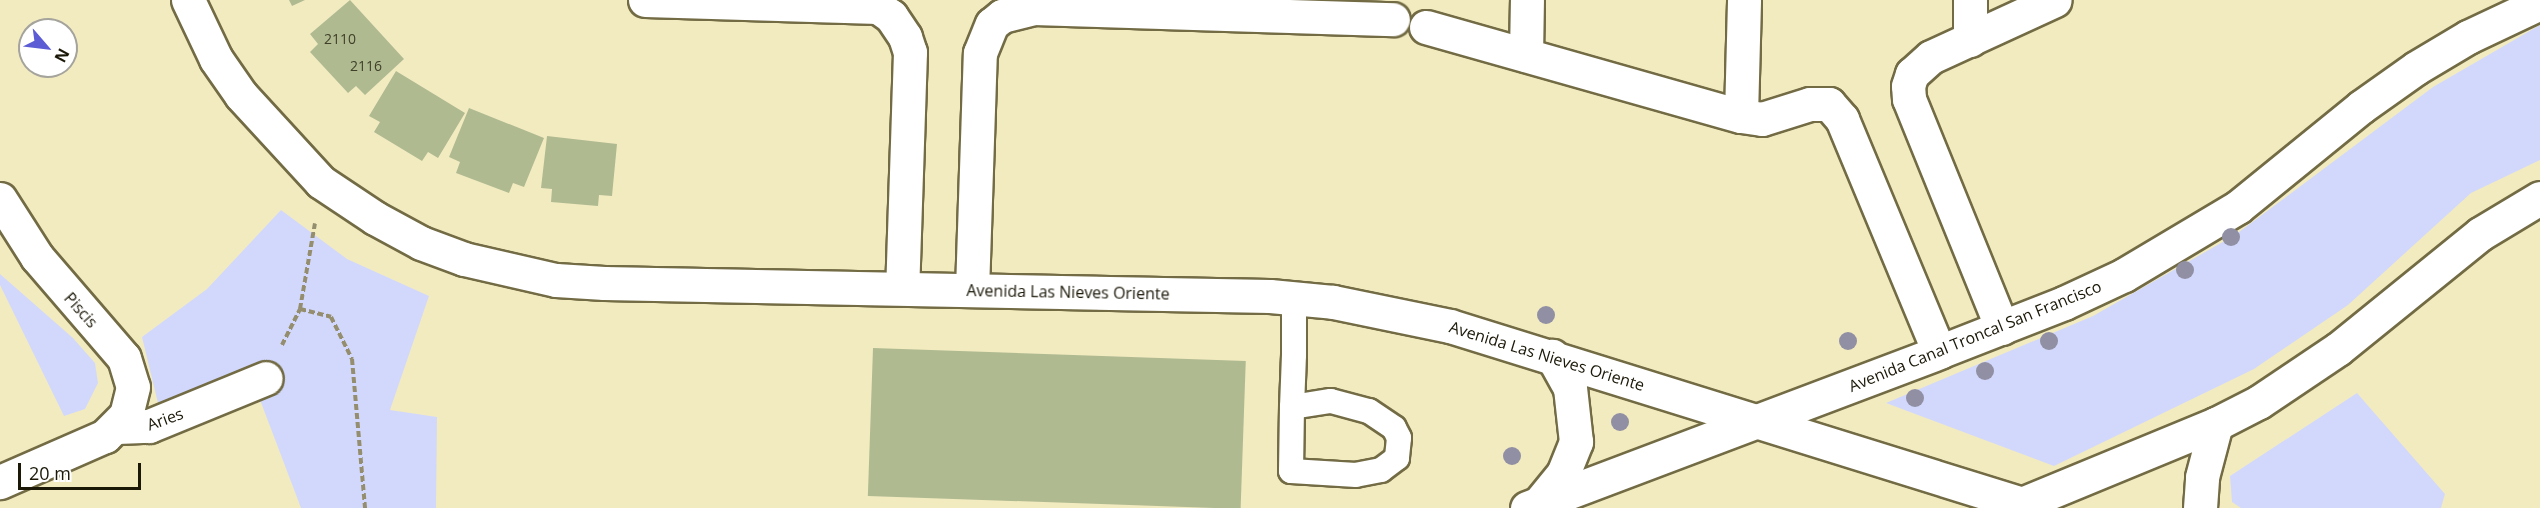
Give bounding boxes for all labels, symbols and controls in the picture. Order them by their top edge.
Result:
north arrow [18,18,78,78]
house number: 2110 [324,31,356,47]
text: N [49,45,75,66]
house number: 2116 [350,58,382,74]
street label: Avenida Canal Troncal San Francisco [1846,276,2104,396]
street label: Avenida Las Nieves Oriente [966,281,1170,303]
street label: Piscis [60,288,102,332]
street label: Avenida Las Nieves Oriente [1447,317,1647,395]
street label: Aries [144,404,186,434]
scale bar [21,451,144,489]
text: 20 m [29,461,71,485]

